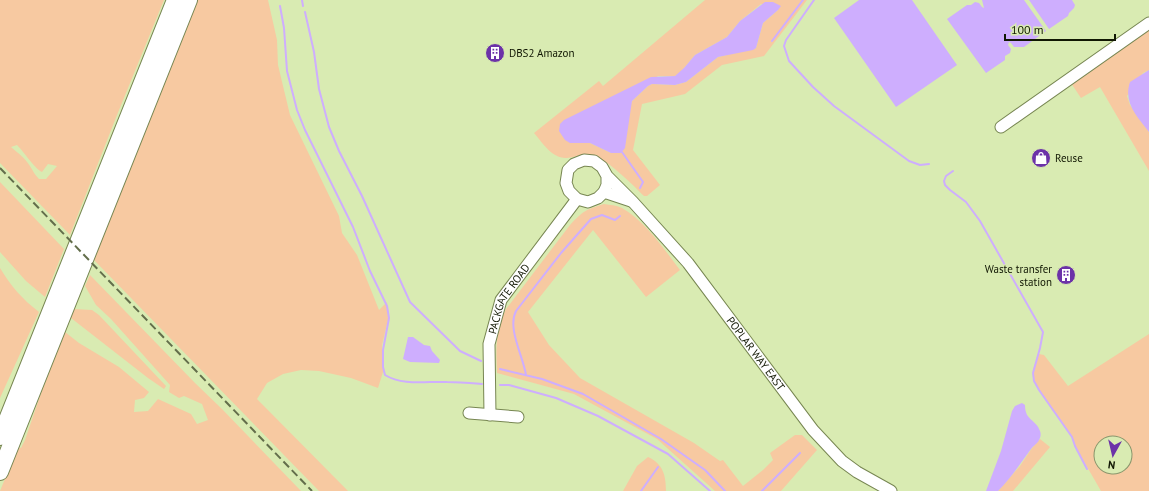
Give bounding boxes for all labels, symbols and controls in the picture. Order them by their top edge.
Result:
scale bar [1005,16,1115,42]
text: 100 m [1011,22,1044,37]
building icon: DBS2 Amazon [484,42,506,64]
place label: DBS2 Amazon [509,46,575,60]
shop icon: Reuse [1030,147,1052,169]
place label: Reuse [1055,151,1083,165]
street label: PACKGATE ROAD [485,261,533,335]
place label: Waste transfer station [985,262,1052,289]
building icon: Waste transfer station [1055,264,1077,286]
street label: POPLAR WAY EAST [724,314,788,393]
north arrow [1093,435,1133,475]
text: N [1107,457,1116,472]

